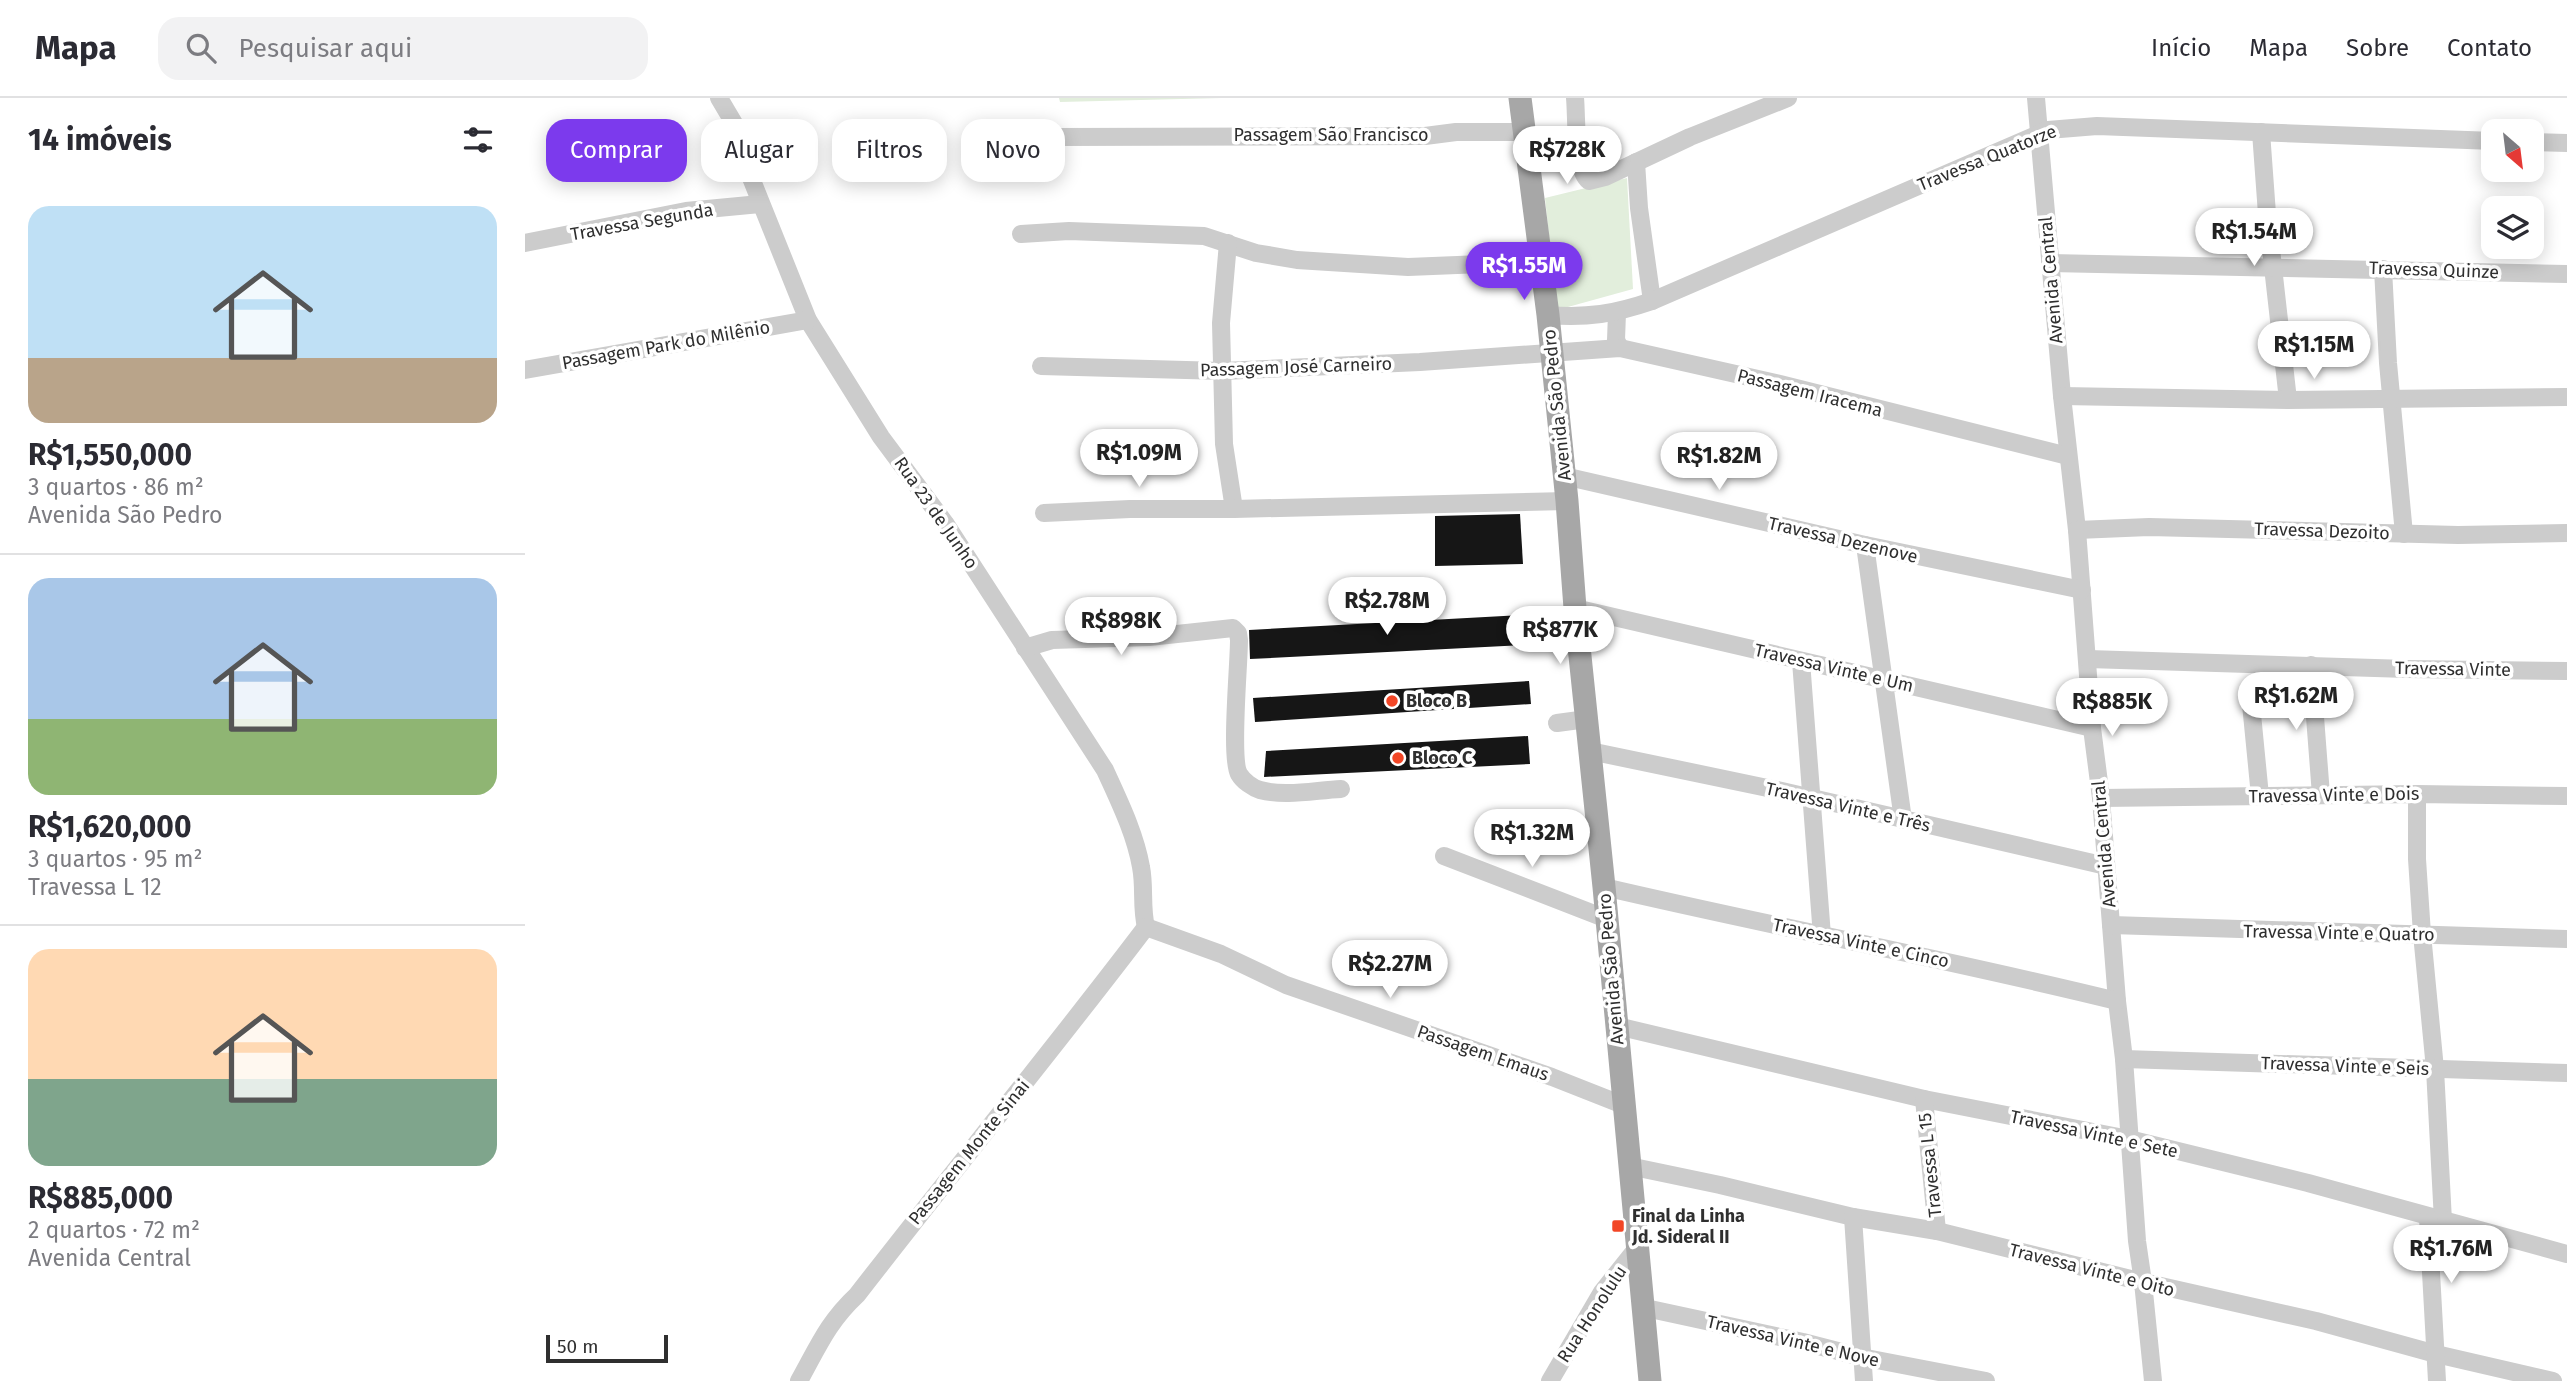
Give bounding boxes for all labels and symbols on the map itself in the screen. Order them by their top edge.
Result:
north arrow [2481,119,2545,182]
street label: Travessa Quatorze [1914,120,2060,196]
street label: Passagem São Francisco [1234,124,1428,146]
pin: R$728K [1510,126,1624,186]
street label: Travessa Segunda [569,199,715,245]
pin: R$1.54M [2189,208,2319,268]
street label: Avenida Central [2034,215,2068,345]
pin: R$1.55M [1459,242,1589,302]
street label: Travessa Quinze [2368,257,2500,283]
street label: Passagem Park do Milênio [560,316,772,374]
pin: R$1.15M [2249,322,2379,381]
street label: Avenida São Pedro [1538,328,1576,482]
street label: Passagem José Carneiro [1200,353,1392,381]
street label: Passagem Iracema [1735,364,1885,422]
pin: R$1.09M [1074,430,1204,489]
pin: R$1.82M [1654,432,1784,492]
street label: Rua 23 de Junho [889,453,983,573]
street label: Travessa Dezenove [1766,512,1920,568]
street label: Travessa Dezoito [2254,518,2390,544]
pin: R$2.78M [1322,578,1452,637]
pin: R$898K [1064,598,1178,657]
pin: R$877K [1503,606,1617,666]
street label: Travessa Vinte e Um [1752,639,1916,697]
street label: Travessa Vinte [2395,657,2511,681]
pin: R$1.62M [2231,672,2361,732]
pin: R$885K [2055,678,2169,738]
place label: Bloco B [1406,690,1467,712]
marker: Bloco B [1384,693,1400,709]
place label: Bloco C [1412,747,1473,769]
marker: Bloco C [1390,750,1406,766]
street label: Travessa Vinte e Três [1763,777,1933,837]
street label: Avenida Central [2087,779,2121,909]
street label: Travessa Vinte e Dois [2248,783,2420,807]
pin: R$1.32M [1467,810,1597,869]
street label: Avenida São Pedro [1593,892,1629,1046]
street label: Travessa Vinte e Cinco [1771,914,1951,972]
street label: Travessa Vinte e Quatro [2243,920,2435,946]
pin: R$2.27M [1325,940,1455,1000]
street label: Passagem Emaus [1414,1020,1552,1086]
street label: Travessa Vinte e Seis [2260,1052,2430,1080]
street label: Passagem Monte Sinai [904,1075,1034,1229]
street label: Travessa Vinte e Sete [2008,1105,2180,1163]
street label: Travessa L 15 [1914,1112,1946,1218]
place label: Final da Linha Jd. Sideral II [1631,1205,1745,1248]
marker: Final da Linha Jd. Sideral II [1610,1218,1626,1234]
pin: R$1.76M [2386,1226,2516,1285]
street label: Travessa Vinte e Oito [2007,1239,2177,1301]
street label: Rua Honolulu [1552,1261,1632,1367]
street label: Travessa Vinte e Nove [1705,1310,1881,1372]
scale bar [546,1332,669,1364]

